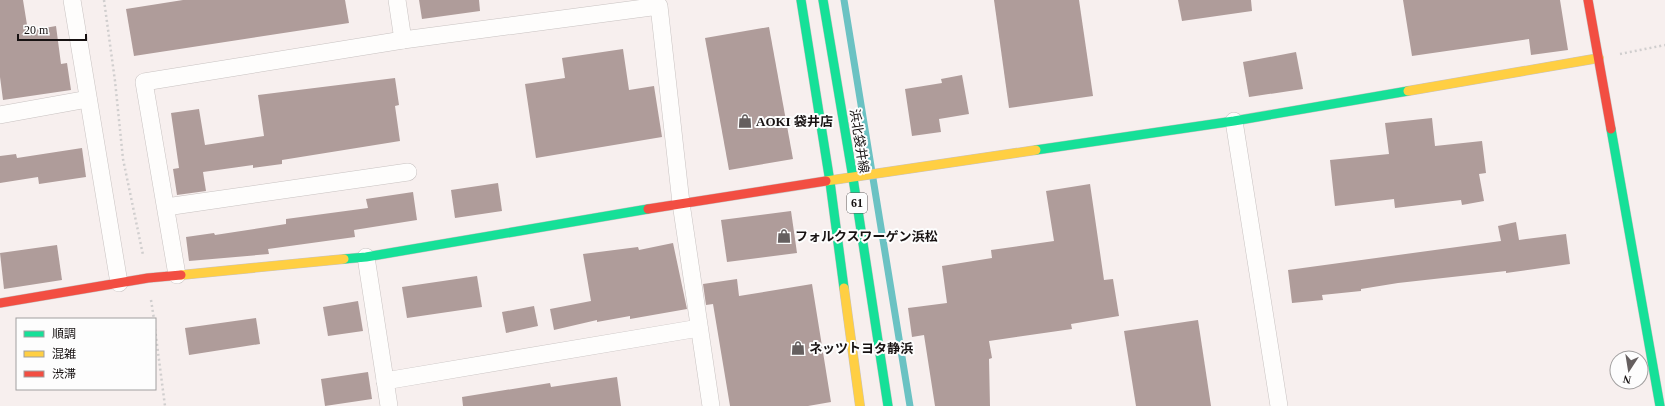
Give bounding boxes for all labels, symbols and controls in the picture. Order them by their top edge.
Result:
scale bar [18,16,86,42]
text: 20 m [24,23,49,37]
street label: 浜北袋井線 [847,108,872,174]
shop icon: AOKI 袋井店 [737,113,753,129]
place label: AOKI 袋井店 [756,114,833,129]
road number: 61 [847,193,867,213]
shop icon: フォルクスワーゲン浜松 [776,228,792,244]
place label: フォルクスワーゲン浜松 [795,229,938,244]
legend [16,318,156,390]
text: 順調 [52,327,76,341]
shop icon: ネッツトヨタ静浜 [790,340,806,356]
place label: ネッツトヨタ静浜 [809,341,913,356]
text: 混雑 [52,347,76,361]
north arrow [1609,350,1649,390]
text: 渋滞 [52,367,76,381]
text: N [1622,373,1632,386]

